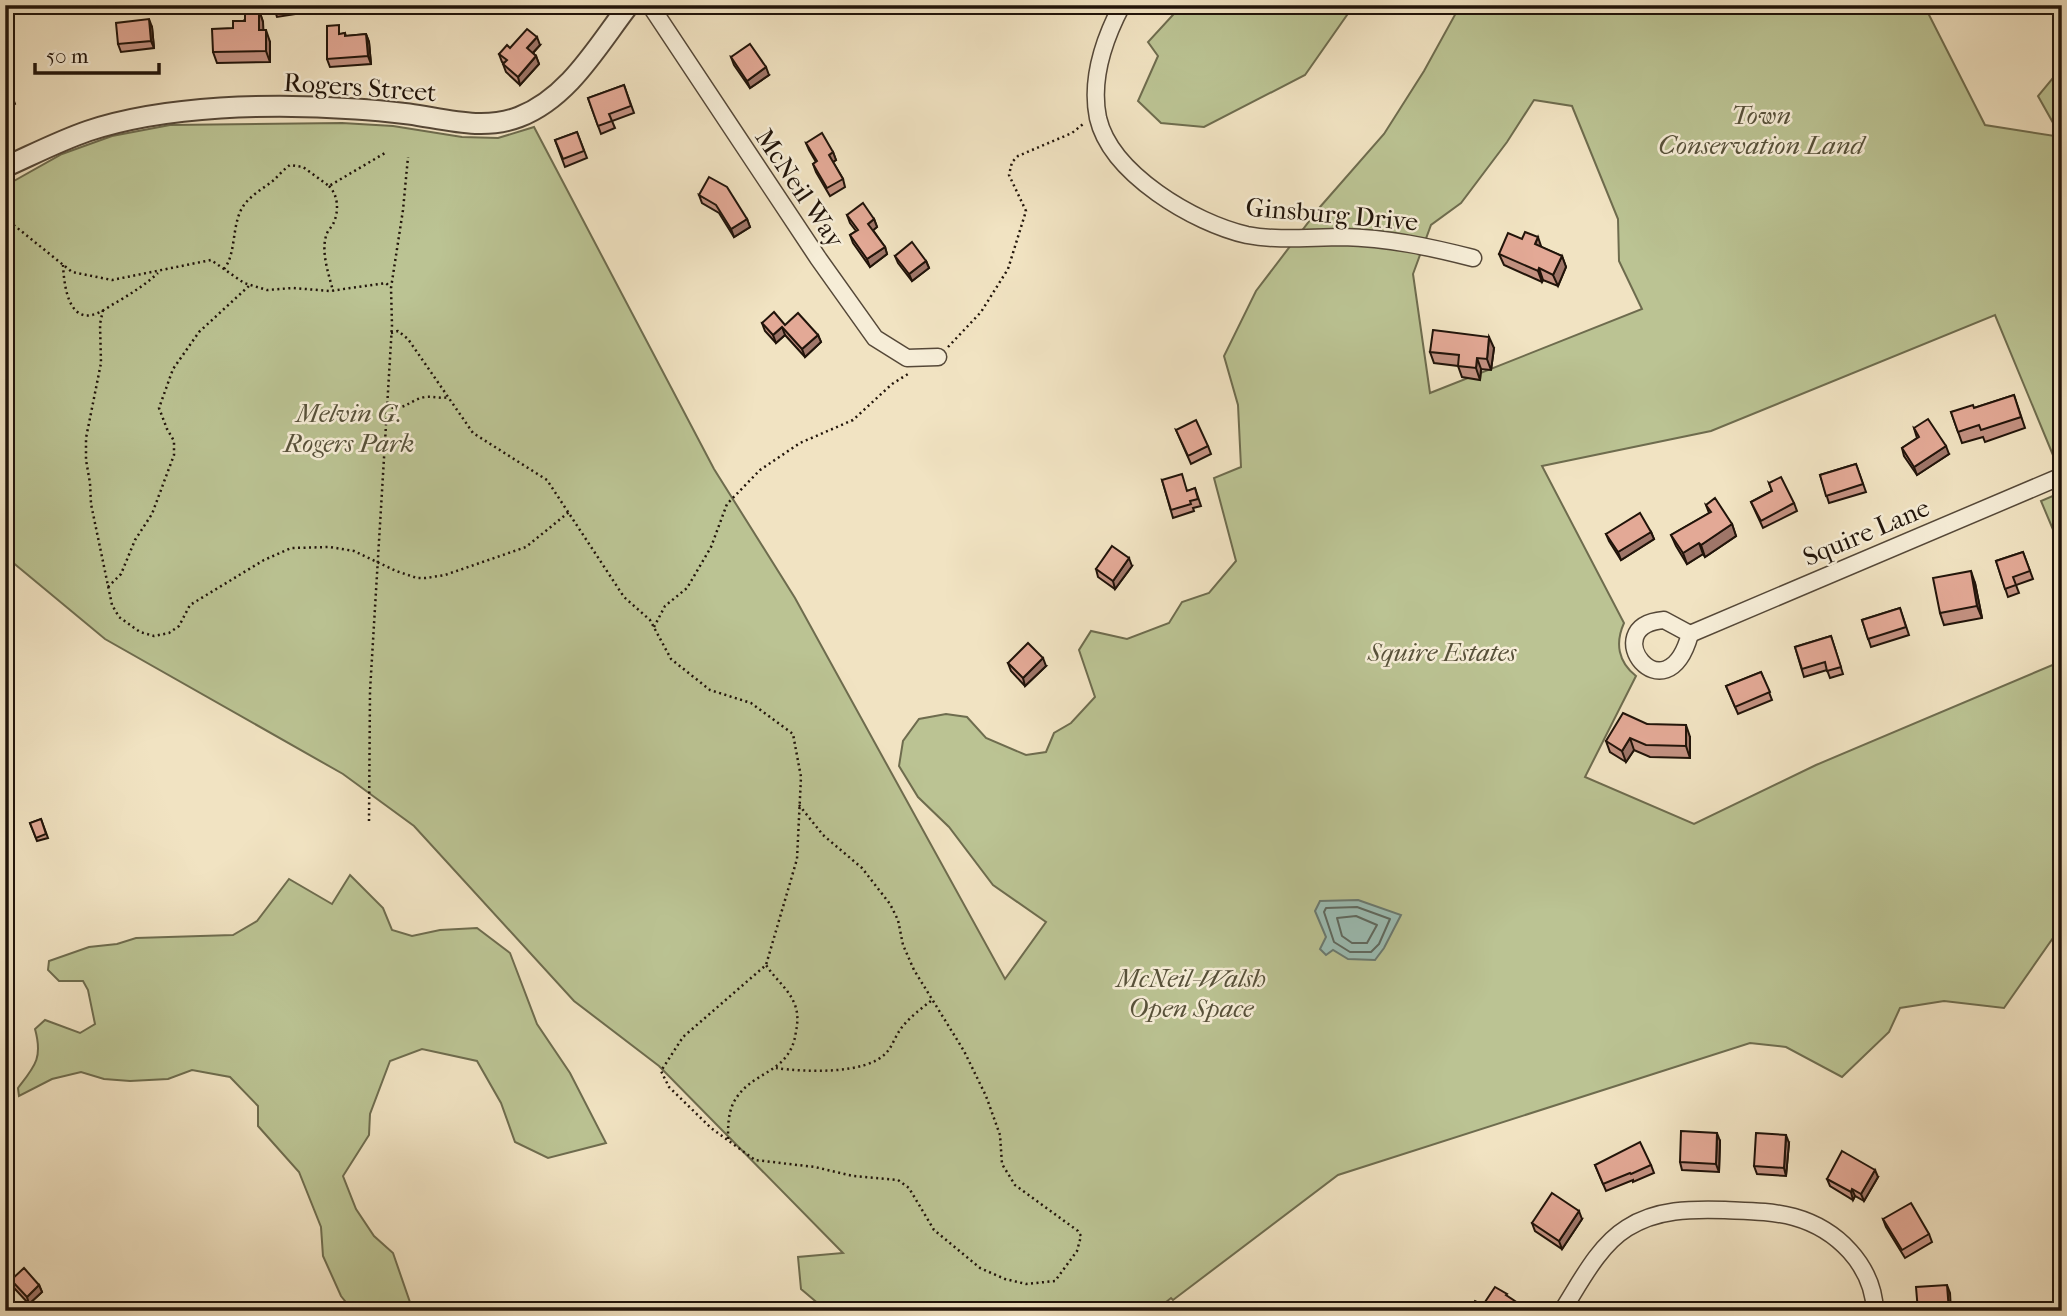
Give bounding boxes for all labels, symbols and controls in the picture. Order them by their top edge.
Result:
scale bar [35,32,159,76]
text: 50 m [46,44,89,68]
street label: Rogers Street [282,67,438,108]
park label: Town Conservation Land [1658,100,1867,161]
street label: McNeil Way [749,123,851,255]
street label: Ginsburg Drive [1245,192,1420,237]
park label: Melvin G. Rogers Park [282,398,414,459]
street label: Squire Lane [1798,492,1934,573]
park label: Squire Estates [1367,637,1517,668]
park label: McNeil-Walsh Open Space [1114,963,1266,1024]

